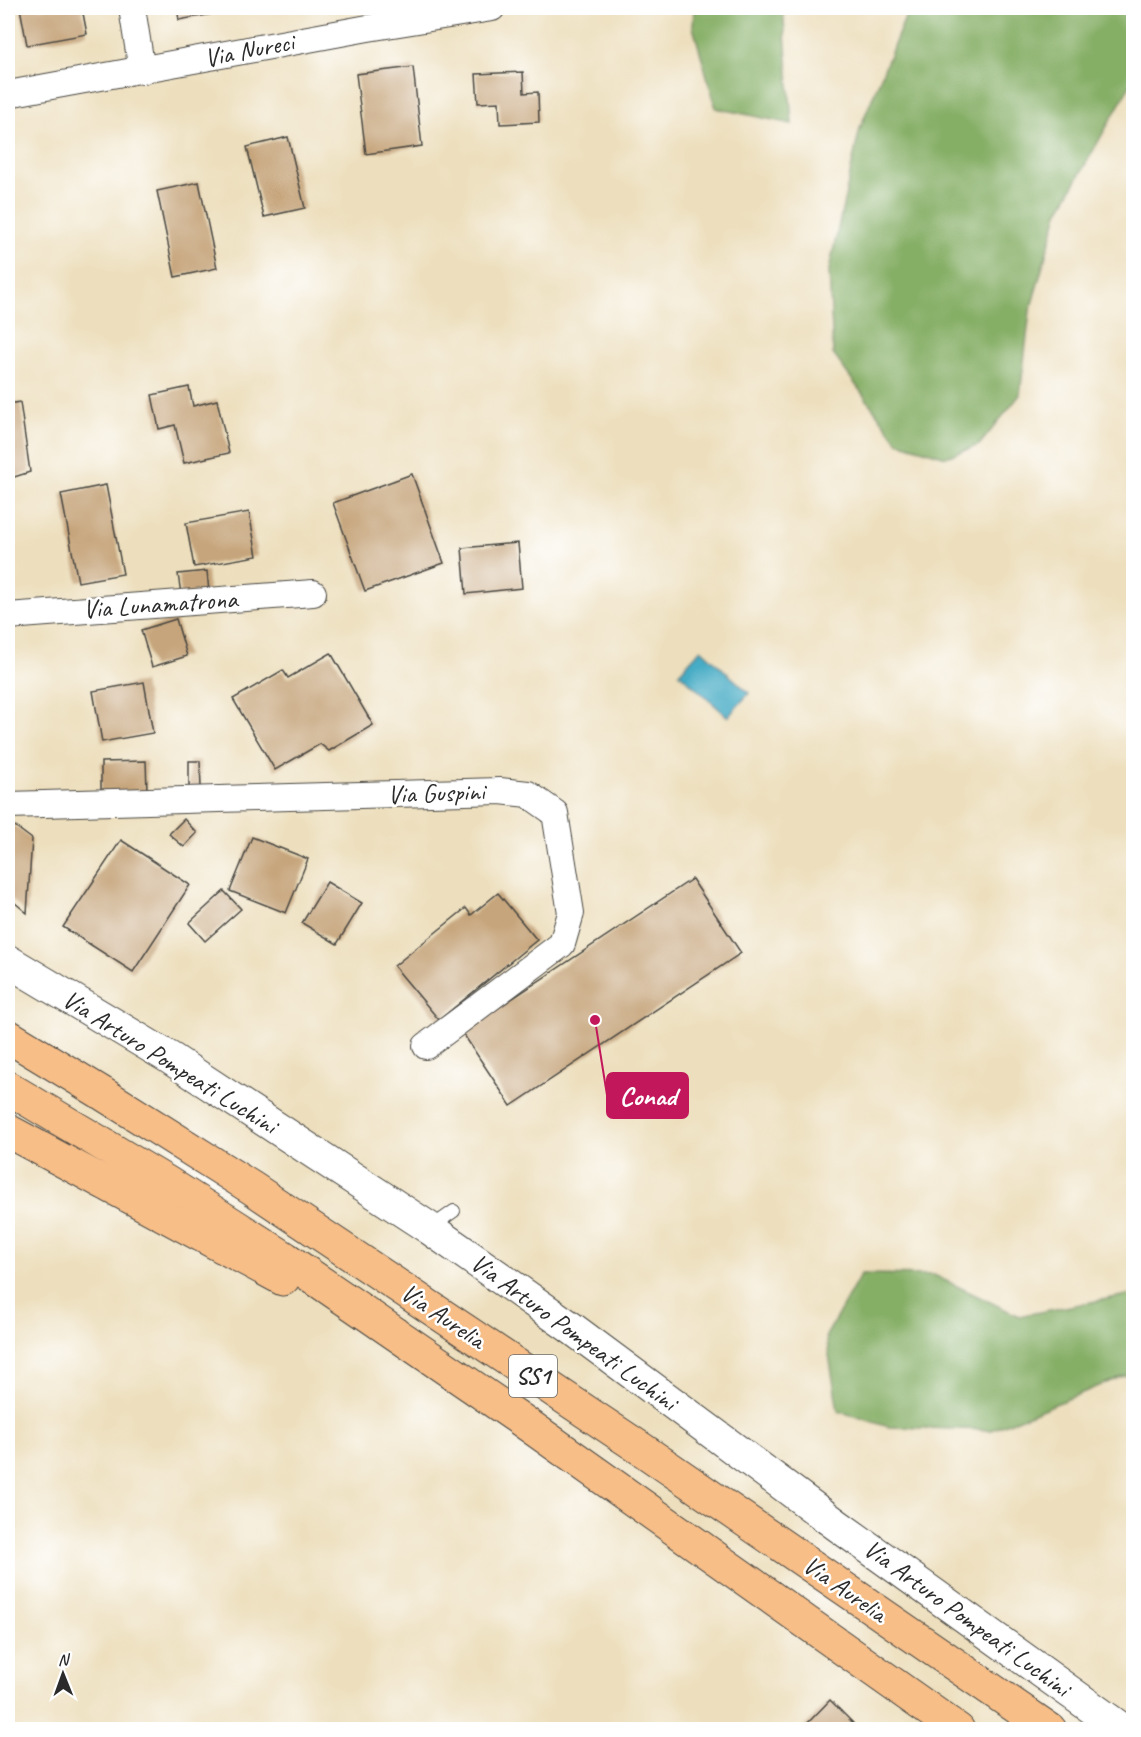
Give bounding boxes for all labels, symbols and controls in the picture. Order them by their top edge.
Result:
street label: Via Nureci [201,25,300,75]
street label: Via Lunamatrona [82,582,240,626]
street label: Via Guspini [387,775,488,811]
street label: Via Arturo Pompeati Luchini [56,983,286,1143]
callout: Conad [607,1073,688,1118]
text: Conad [620,1079,682,1113]
street label: Via Arturo Pompeati Luchini [464,1246,686,1420]
street label: Via Aurelia [395,1276,493,1357]
road number: SS1 [509,1355,557,1397]
street label: Via Arturo Pompeati Luchini [857,1532,1079,1706]
street label: Via Aurelia [797,1548,895,1631]
north arrow [33,1644,93,1704]
text: N [58,1650,71,1670]

